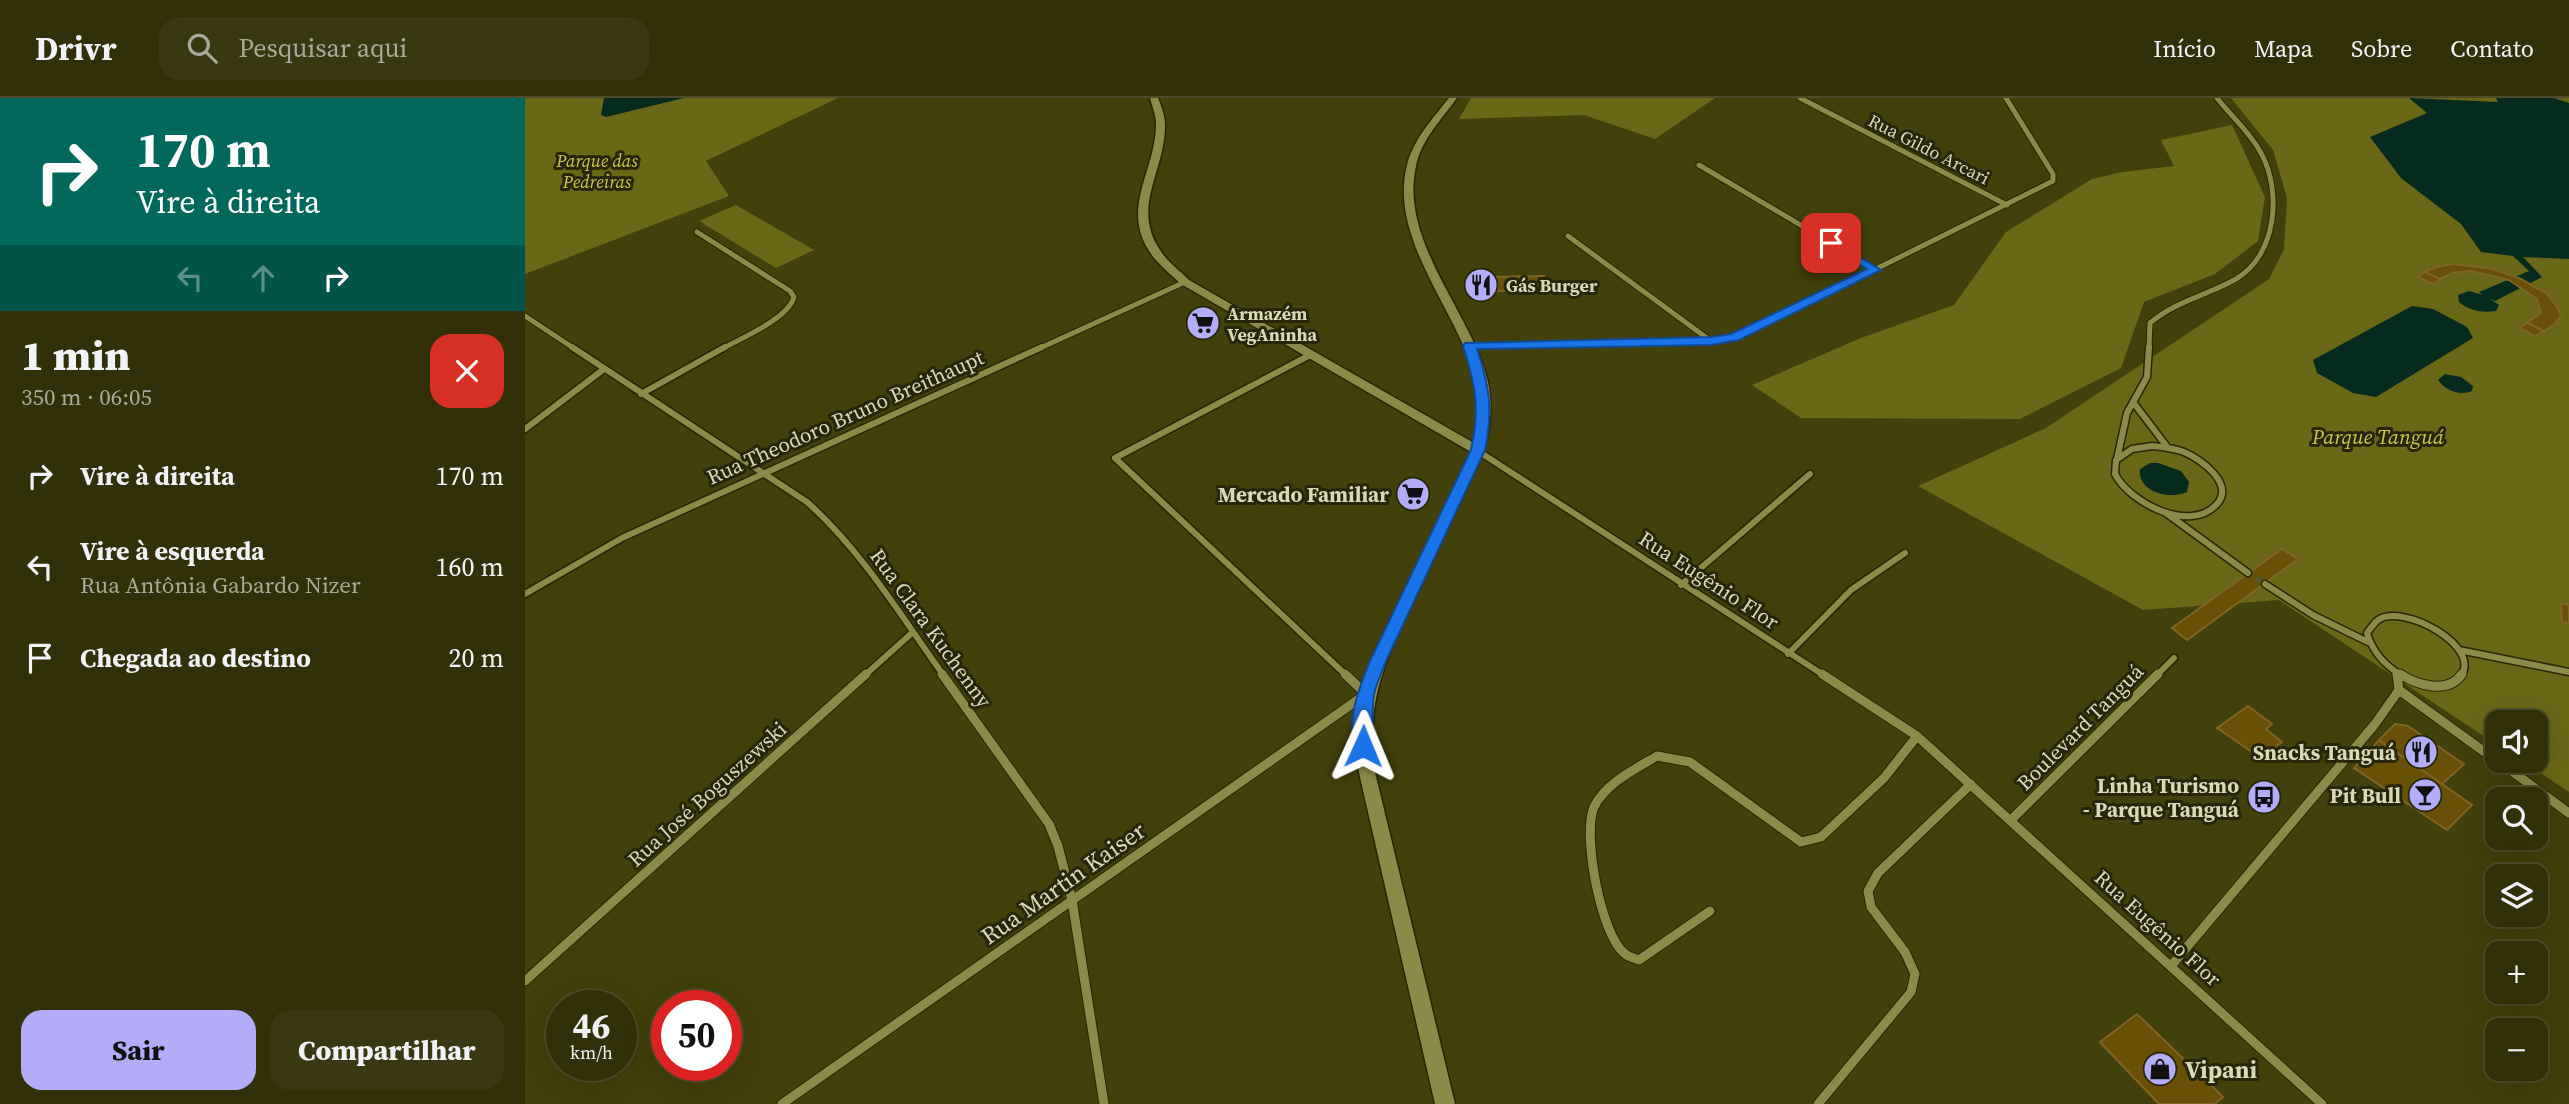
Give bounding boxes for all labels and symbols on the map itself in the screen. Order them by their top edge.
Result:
street label: Rua Gildo Arcari [1864,108,1994,190]
park label: Parque das Pedreiras [555,148,638,194]
pin [1801,213,1861,273]
restaurant icon: Gás Burger [1462,266,1500,304]
place label: Gás Burger [1506,273,1598,298]
place label: Armazém VegAninha [1227,301,1318,347]
supermarket icon: Armazém VegAninha [1184,304,1222,342]
street label: Rua Theodoro Bruno Breithaupt [702,343,988,491]
park label: Parque Tanguá [2311,422,2444,451]
supermarket icon: Mercado Familiar [1394,475,1432,513]
place label: Mercado Familiar [1218,480,1389,509]
street label: Rua Eugênio Flor [1633,524,1785,636]
street label: Rua Clara Kuchenny [863,543,999,714]
street label: Boulevard Tanguá [2010,657,2150,797]
position arrow [1326,709,1400,783]
street label: Rua José Boguszewski [621,715,793,873]
restaurant icon: Snacks Tanguá [2402,733,2440,771]
place label: Snacks Tanguá [2253,738,2397,767]
place label: Linha Turismo - Parque Tanguá [2083,771,2240,824]
bar icon: Pit Bull [2406,776,2444,814]
bus stop icon: Linha Turismo - Parque Tanguá [2245,778,2283,816]
place label: Pit Bull [2330,781,2401,810]
street label: Rua Martin Kaiser [974,814,1152,952]
street label: Rua Eugênio Flor [2088,863,2228,993]
speed limit sign: 50 [651,990,742,1081]
shop icon: Vipani [2141,1050,2179,1088]
place label: Vipani [2185,1053,2257,1086]

